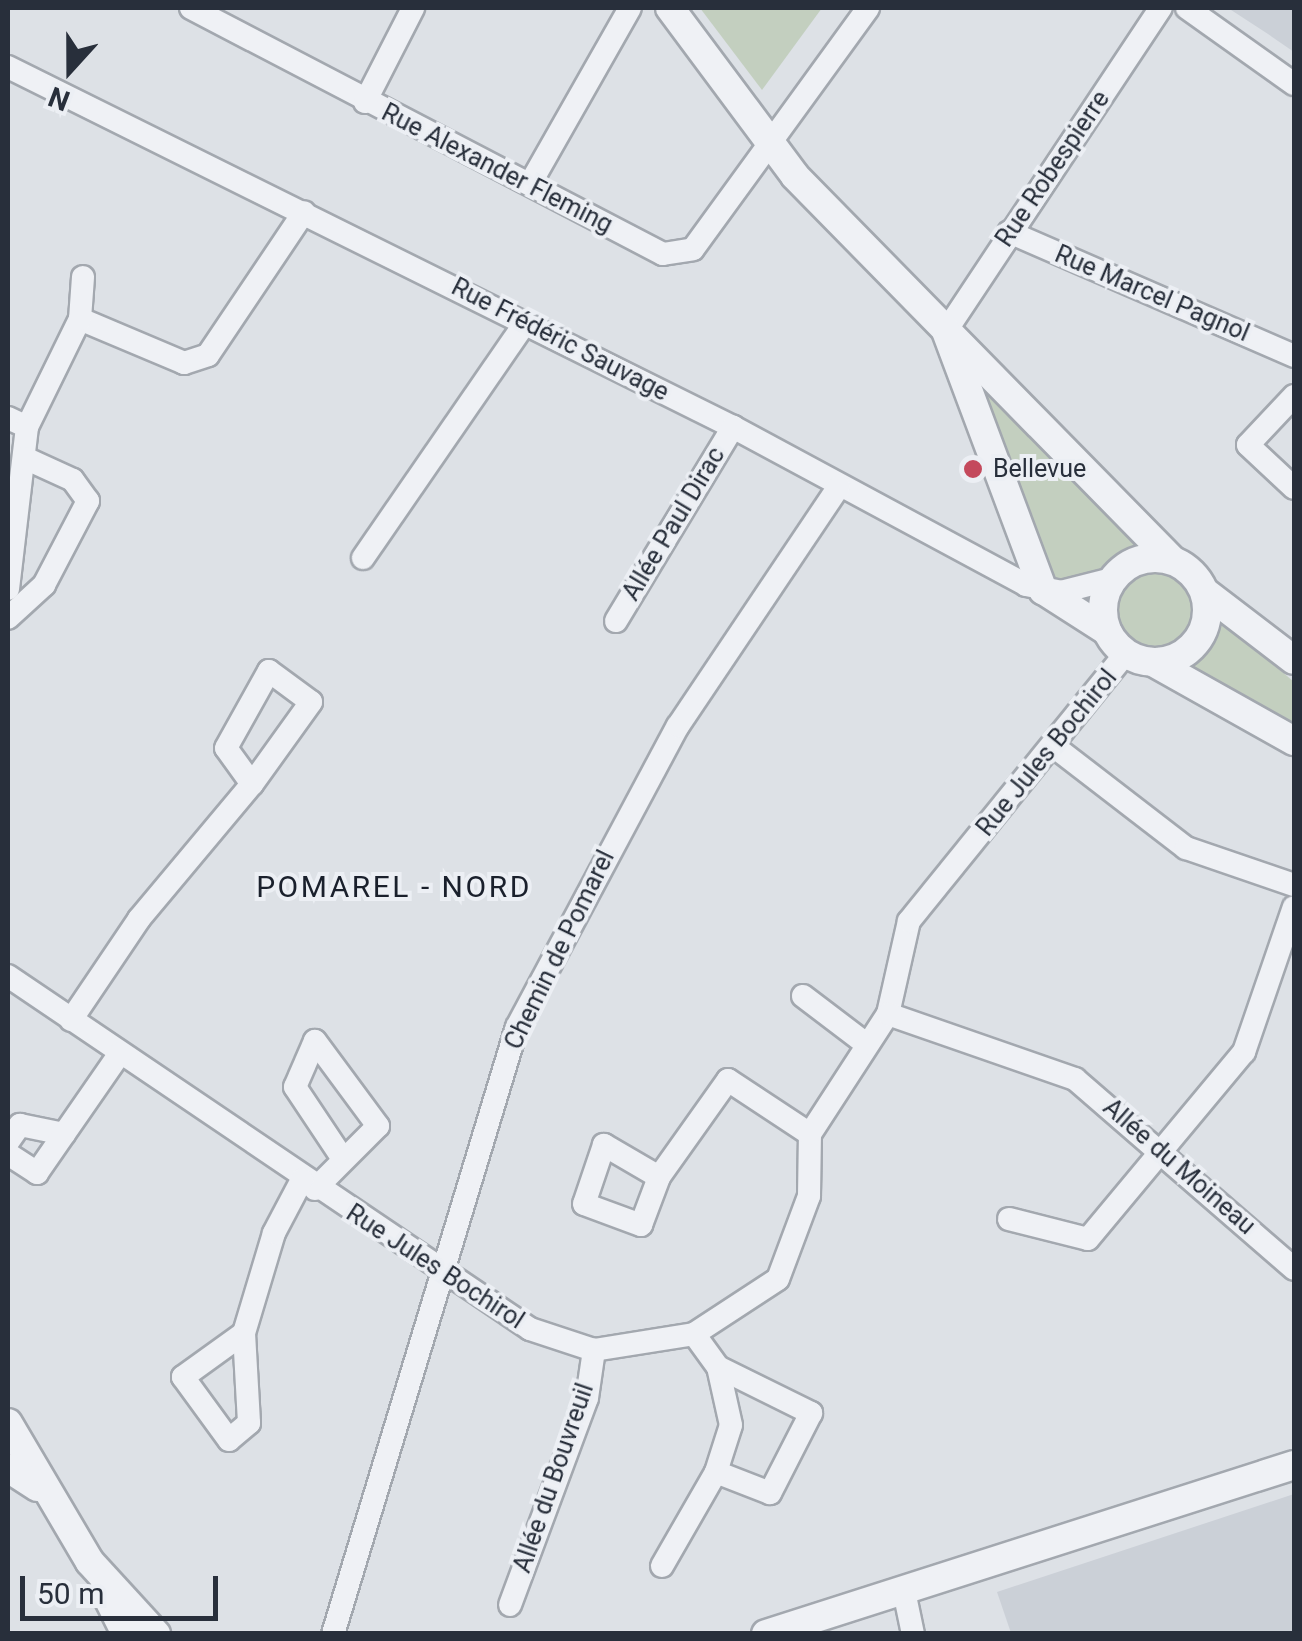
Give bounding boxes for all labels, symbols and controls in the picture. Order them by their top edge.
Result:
north arrow [20,20,120,120]
text: N [44,80,74,117]
street label: Rue Robespierre [990,85,1116,253]
street label: Rue Alexander Fleming [377,98,617,240]
street label: Rue Marcel Pagnol [1050,239,1254,349]
street label: Rue Frédéric Sauvage [446,272,674,408]
street label: Allée Paul Dirac [616,442,732,606]
place label: Bellevue [993,454,1086,484]
marker: Bellevue [962,458,984,480]
street label: Rue Jules Bochirol [971,664,1123,842]
street label: Chemin de Pomarel [499,846,621,1054]
district label: POMAREL - NORD [256,869,532,905]
street label: Allée du Moineau [1097,1093,1261,1241]
street label: Rue Jules Bochirol [340,1198,530,1336]
street label: Allée du Bouvreuil [508,1379,600,1577]
scale bar [25,1556,222,1618]
text: 50 m [37,1576,104,1611]

